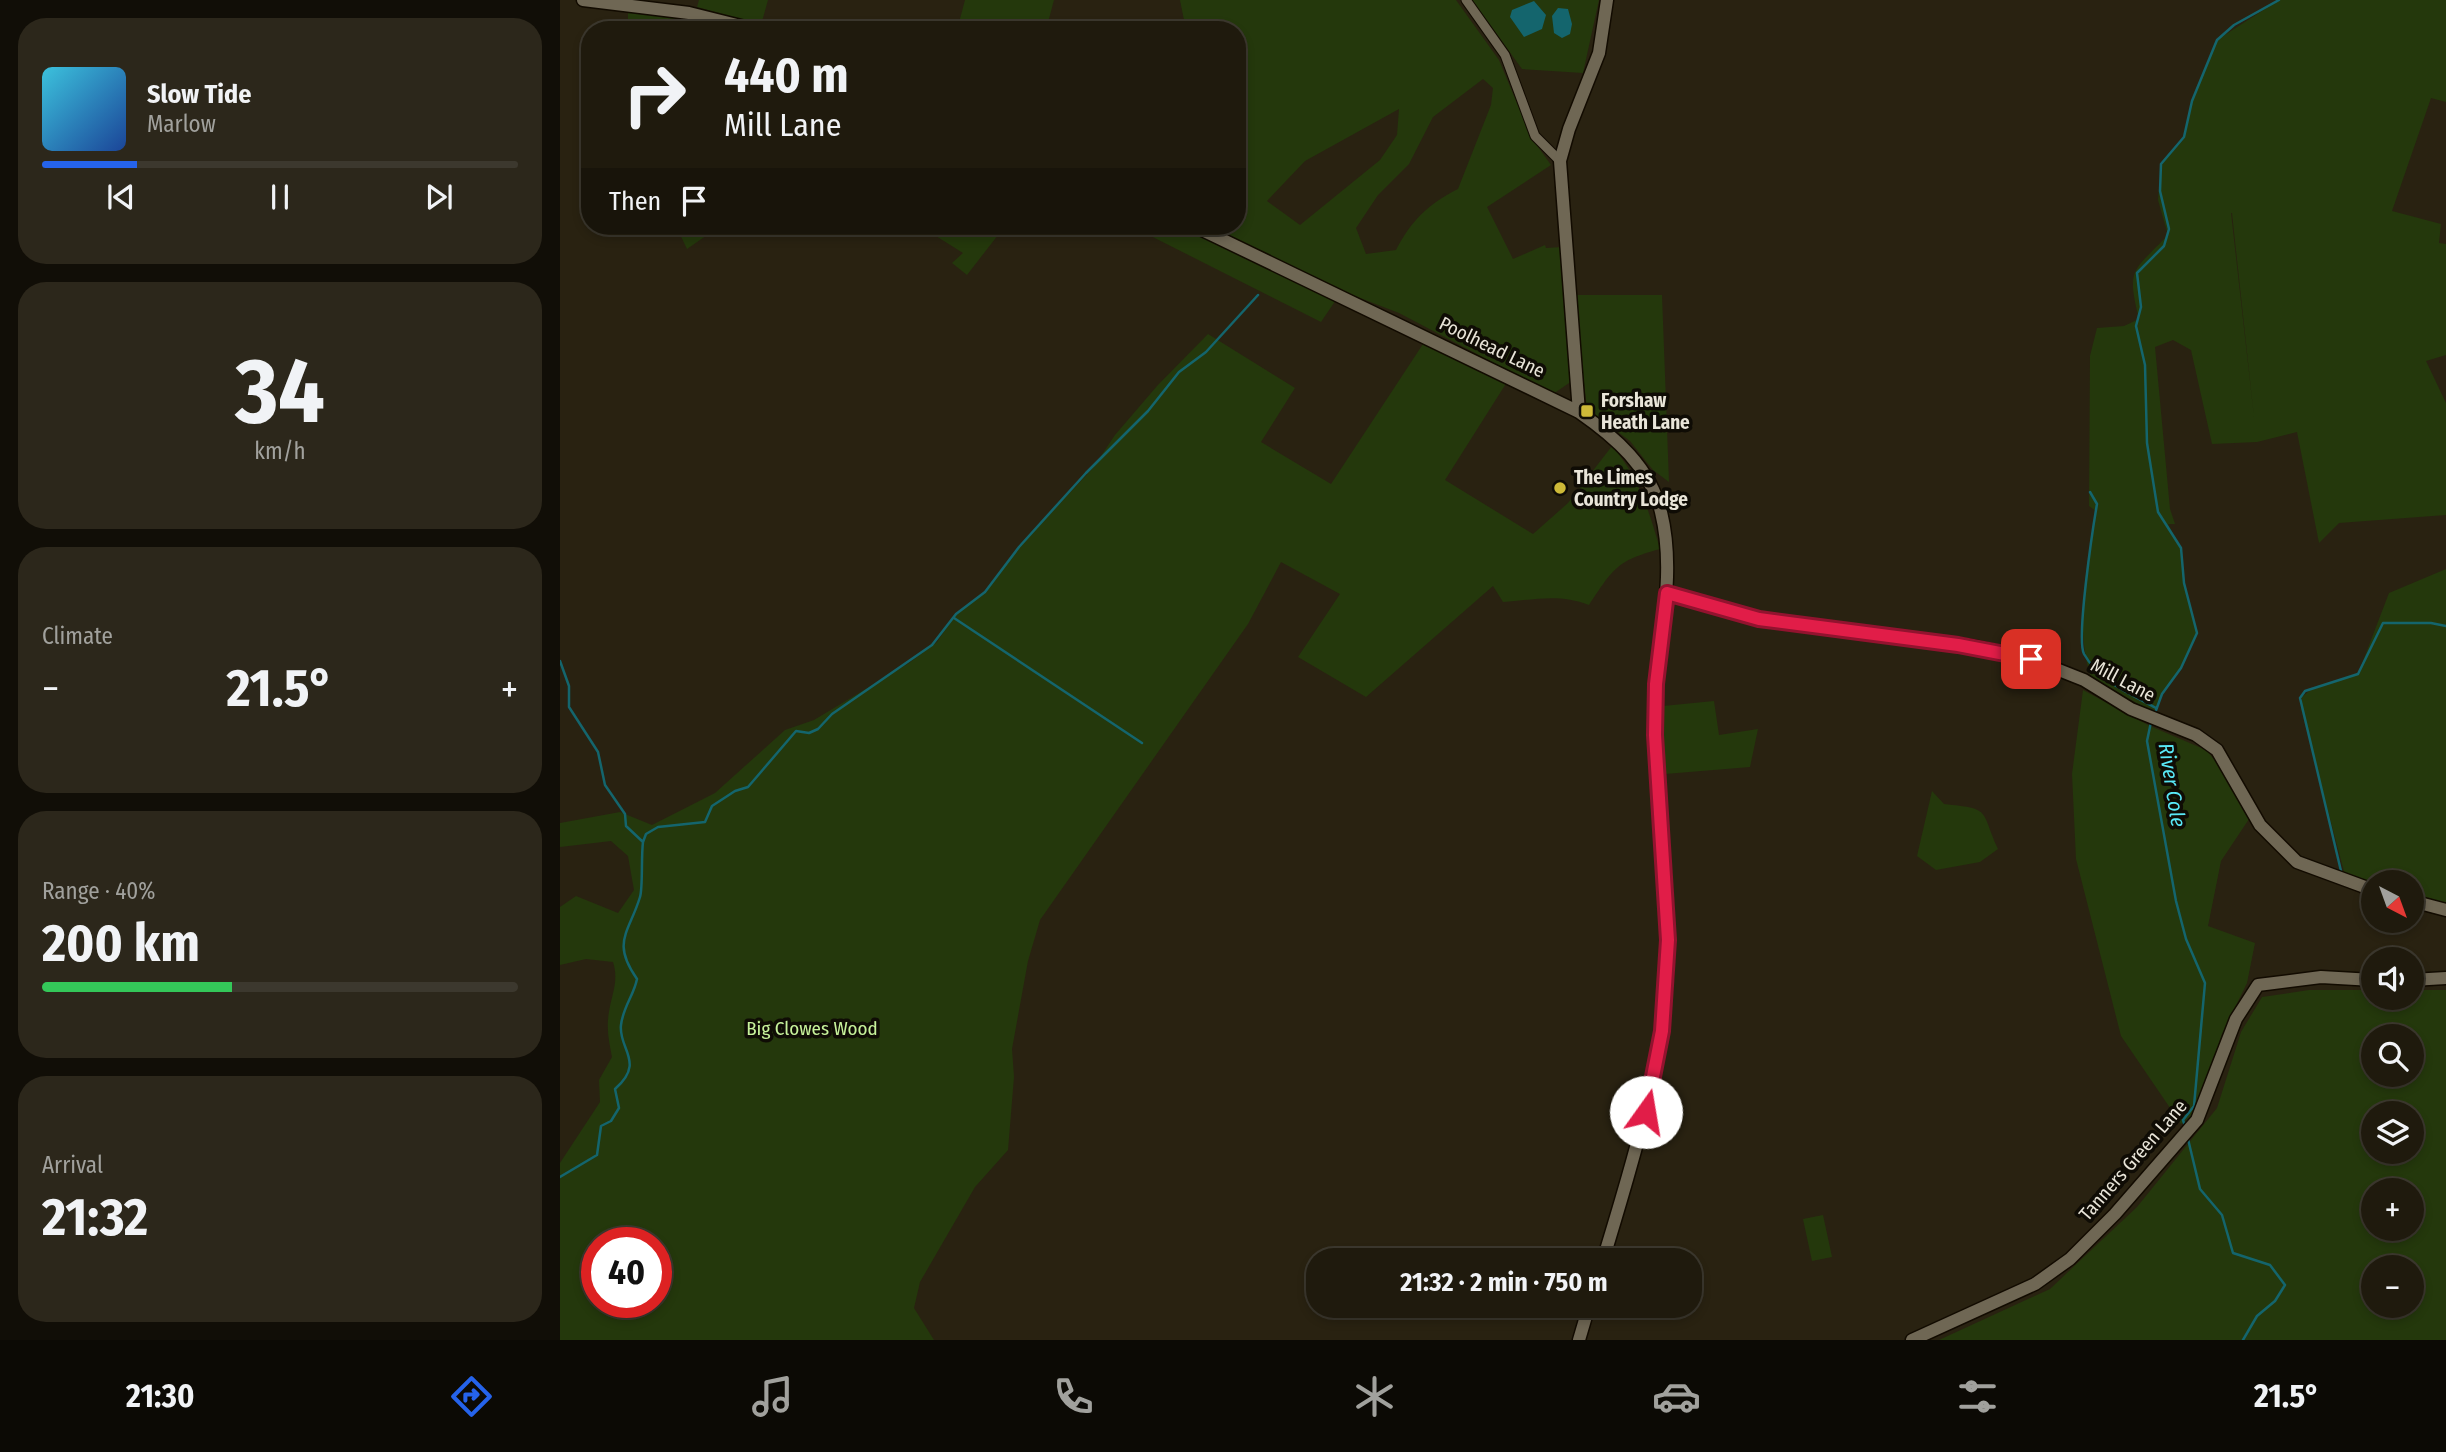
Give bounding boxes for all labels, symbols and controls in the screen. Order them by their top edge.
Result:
text: 440 m [724,46,849,105]
icon: right [609,49,700,140]
text: Slow Tide [147,79,251,110]
text: Mill Lane [724,106,842,144]
text: Marlow [147,110,216,138]
icon: previous [102,178,140,216]
icon: pause [261,178,299,216]
icon: next [420,178,458,216]
icon: arrive [675,182,713,220]
text: Then [609,186,661,217]
street label: Poolhead Lane [1435,312,1549,382]
text: 34 [235,337,325,446]
place label: Forshaw Heath Lane [1601,389,1690,434]
marker: Forshaw Heath Lane [1579,403,1595,419]
text: km/h [254,437,306,465]
place label: The Limes Country Lodge [1574,466,1688,511]
marker: The Limes Country Lodge [1552,480,1568,496]
text: Climate [42,622,113,650]
pin [2001,629,2061,689]
icon: arrive [2012,640,2050,678]
street label: Mill Lane [2087,653,2159,707]
text: 21.5° [226,657,333,720]
text: − [42,666,59,712]
text: + [501,666,518,712]
water label: River Cole [2153,741,2191,829]
north arrow [2361,870,2424,933]
map controls [2361,870,2424,1318]
text: Range · 40% [42,877,156,905]
text: 200 km [42,912,200,975]
button: sound [2361,947,2424,1010]
park label: Big Clowes Wood [746,1017,878,1040]
button: search [2361,1024,2424,1087]
position arrow [1609,1075,1683,1149]
street label: Tanners Green Lane [2074,1095,2192,1225]
button: layers [2361,1101,2424,1164]
text: Arrival [42,1151,103,1179]
button: + [2361,1178,2424,1241]
text: 21:32 [42,1186,148,1249]
speed limit sign: 40 [581,1227,672,1318]
button: − [2361,1255,2424,1318]
text: 21:32 · 2 min · 750 m [1400,1267,1608,1298]
icon: directions [447,1372,496,1421]
icon: music [748,1372,797,1421]
icon: phone [1049,1372,1098,1421]
icon: climate [1350,1372,1399,1421]
icon: car [1652,1372,1701,1421]
icon: filters [1953,1372,2002,1421]
text: 21:30 [126,1377,194,1415]
text: 21.5° [2254,1377,2320,1415]

